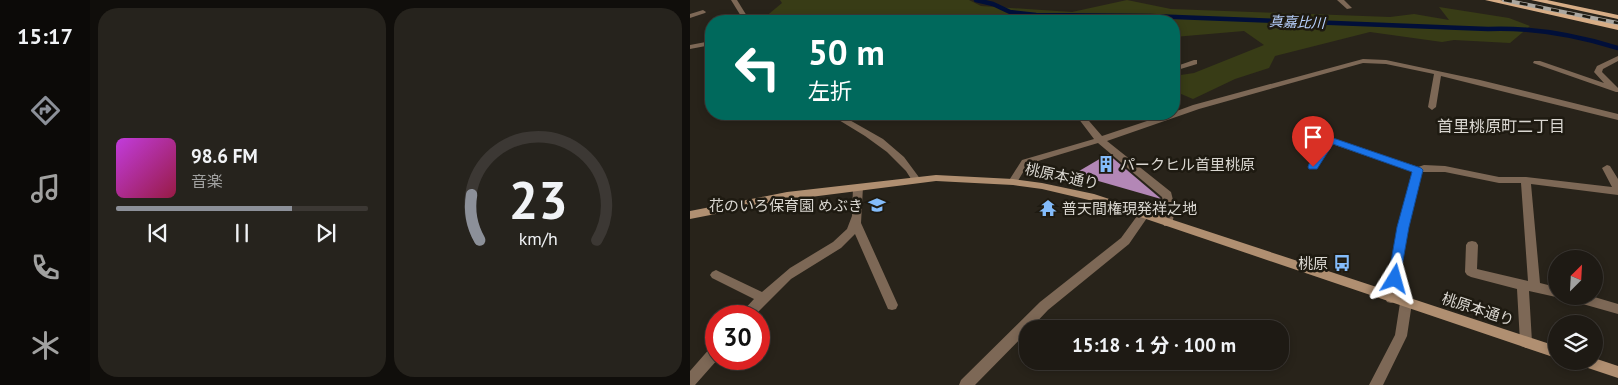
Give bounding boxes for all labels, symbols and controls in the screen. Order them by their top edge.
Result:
water label: 真嘉比川 [1269,12,1327,32]
text: 15:17 [17,22,73,50]
text: 50 m [808,29,885,75]
icon: left [725,35,790,100]
text: 左折 [808,77,852,105]
icon: directions [28,93,63,128]
pin [1292,116,1334,167]
district label: 首里桃原町二丁目 [1437,116,1565,136]
icon: arrive [1299,123,1327,151]
text: 98.6 FM [191,144,258,168]
building icon: パークヒル首里桃原 [1096,154,1116,174]
place label: パークヒル首里桃原 [1120,155,1255,174]
street label: 桃原本通り [1023,159,1101,193]
text: 23 [509,166,567,233]
icon: music [28,171,63,206]
text: 音楽 [191,171,223,191]
school or university icon: 花のいろ保育園 めぶき [867,195,887,215]
place label: 花のいろ保育園 めぶき [709,196,863,215]
temple icon: 普天間権現発祥之地 [1038,198,1058,218]
place label: 普天間権現発祥之地 [1062,199,1197,218]
icon: previous [144,219,172,247]
icon: pause [228,219,256,247]
icon: next [312,219,340,247]
text: km/h [518,227,558,250]
icon: phone [28,250,63,285]
north arrow [1548,250,1602,305]
map controls [1548,250,1603,370]
position arrow [1368,252,1420,304]
bus stop icon: 桃原 [1332,253,1352,273]
place label: 桃原 [1298,254,1328,273]
street label: 桃原本通り [1439,288,1517,330]
speed limit sign: 30 [705,305,770,370]
button: layers [1548,315,1603,370]
icon: climate [28,328,63,363]
text: 15:18 · 1 分 · 100 m [1072,333,1236,357]

